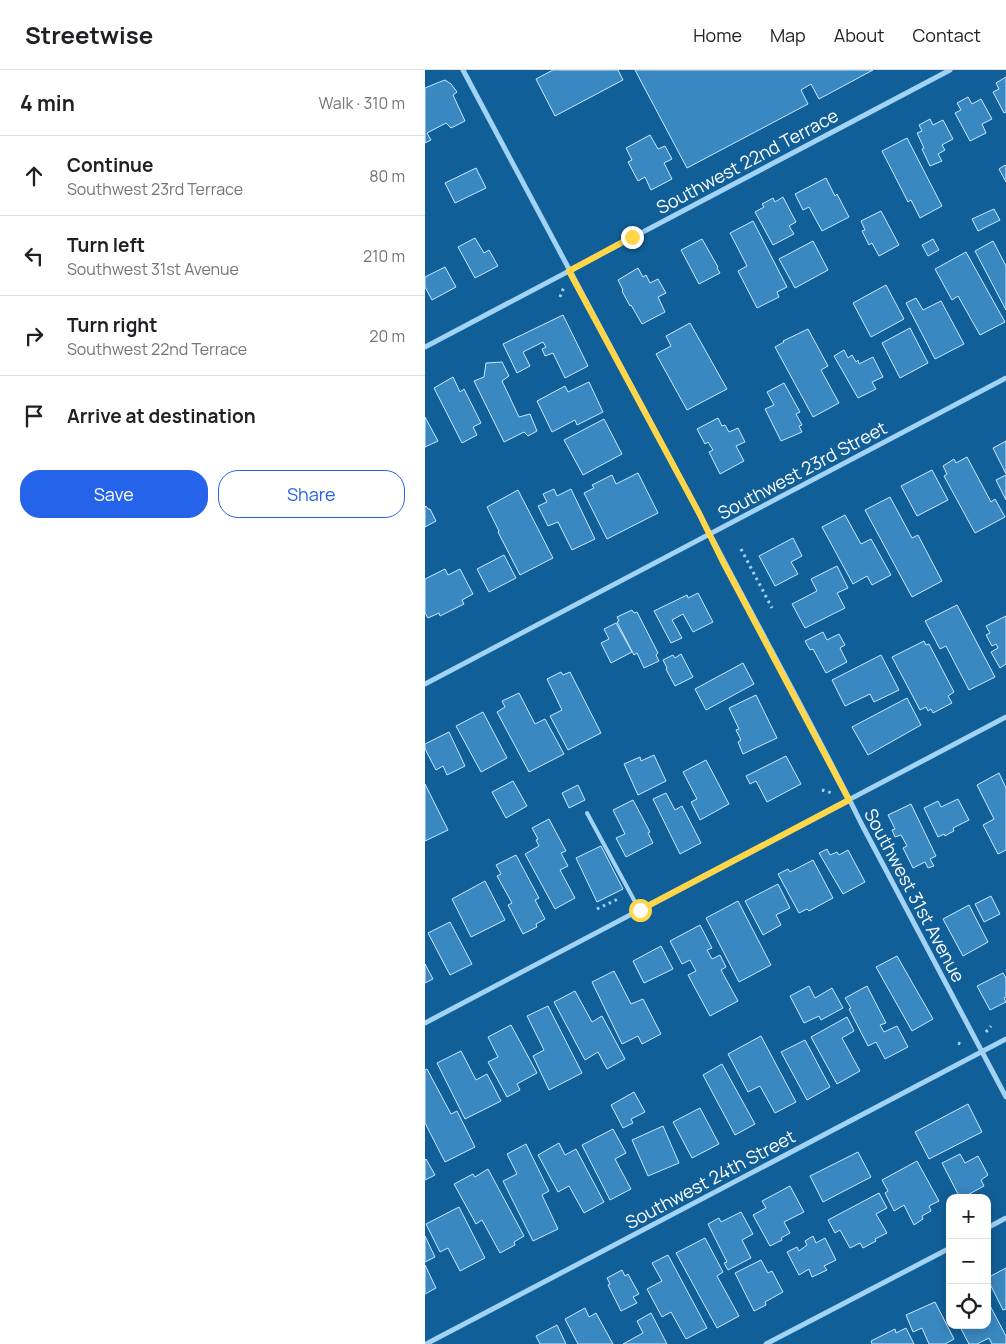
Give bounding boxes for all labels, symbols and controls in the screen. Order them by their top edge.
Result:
text: Streetwise [25,18,153,51]
text: Home [693,23,742,47]
text: Map [770,23,806,47]
text: About [834,23,884,47]
text: Contact [912,23,981,47]
text: 4 min [20,89,75,117]
text: Walk · 310 m [319,92,405,114]
street label: Southwest 22nd Terrace [652,103,842,219]
text: Continue [67,152,153,178]
icon: ahead [20,162,48,190]
text: 80 m [369,165,405,187]
text: Southwest 23rd Terrace [67,178,243,200]
route end [621,226,644,249]
text: Turn left [67,232,145,258]
icon: left [20,242,48,270]
text: 210 m [363,245,405,267]
text: Southwest 31st Avenue [67,258,239,280]
text: Turn right [67,312,157,338]
icon: right [20,322,48,350]
text: 20 m [369,325,405,347]
text: Southwest 22nd Terrace [67,338,247,360]
icon: arrive [20,402,48,430]
text: Arrive at destination [67,403,256,429]
street label: Southwest 23rd Street [713,415,891,525]
button: Save [20,470,208,518]
button: Share [218,470,405,518]
street label: Southwest 31st Avenue [859,804,971,986]
route start [629,899,652,922]
street label: Southwest 24th Street [621,1124,799,1234]
map controls [946,1194,991,1329]
button: + [946,1194,991,1239]
button: − [946,1239,991,1284]
button: locate [946,1284,991,1329]

